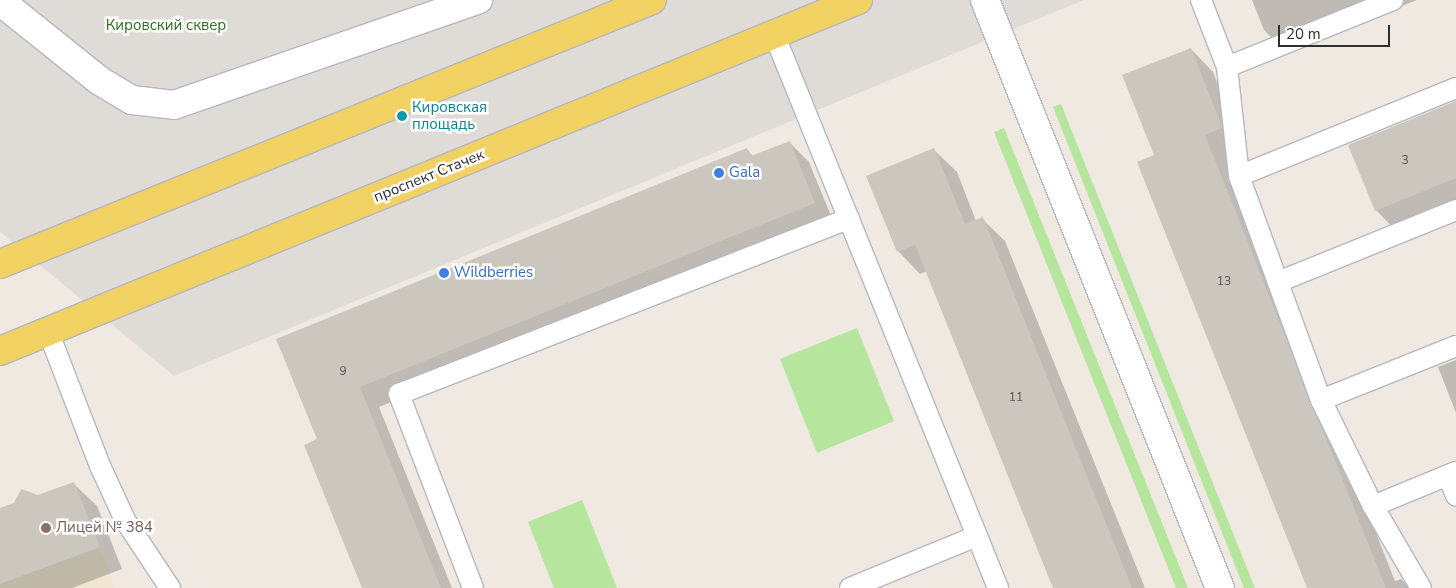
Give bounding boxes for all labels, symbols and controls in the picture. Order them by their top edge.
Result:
scale bar [1281,15,1394,47]
park label: Кировский сквер [106,17,226,35]
text: 20 m [1286,24,1321,44]
place label: Кировская площадь [412,98,487,133]
marker: Кировская площадь [396,110,408,122]
street label: проспект Стачек [371,146,487,206]
house number: 3 [1401,154,1409,168]
place label: Gala [729,164,760,182]
marker: Gala [713,167,725,179]
place label: Wildberries [454,264,533,282]
marker: Wildberries [438,267,450,279]
house number: 13 [1217,275,1231,289]
house number: 9 [339,365,347,379]
house number: 11 [1009,391,1023,405]
place label: Лицей № 384 [56,519,153,537]
marker: Лицей № 384 [40,522,52,534]

